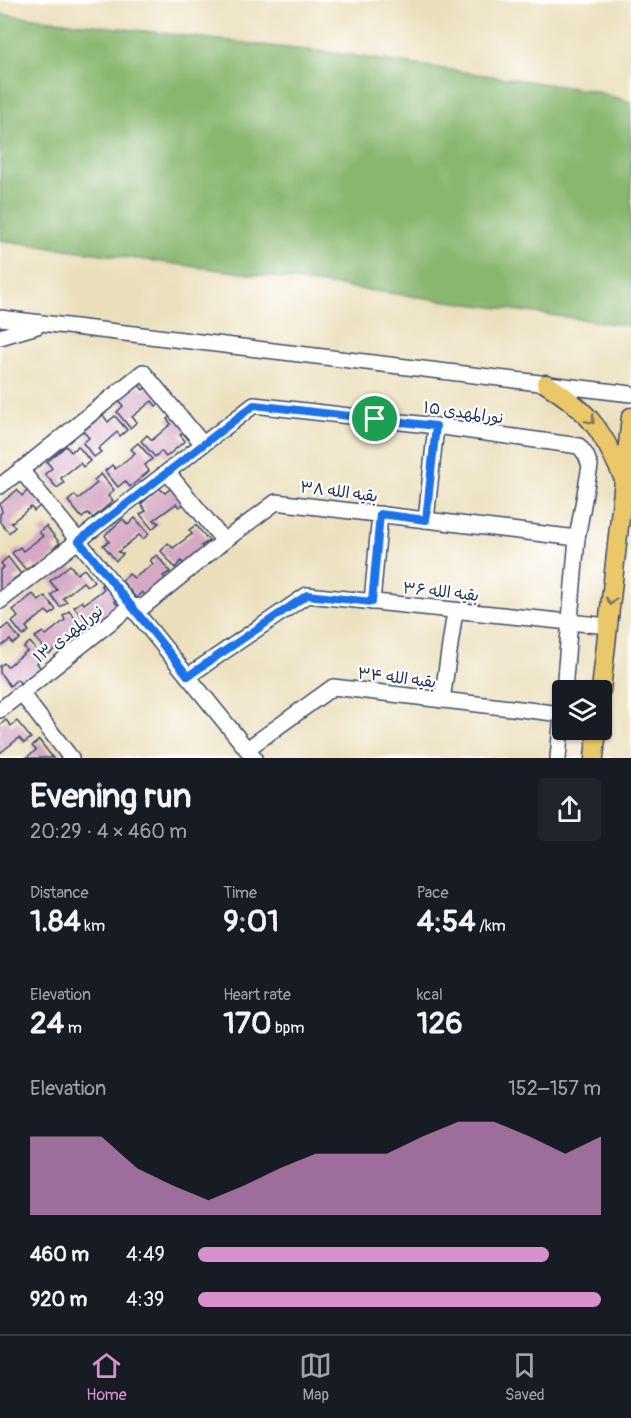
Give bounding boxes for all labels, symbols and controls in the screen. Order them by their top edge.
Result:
pin [349,393,400,444]
street label: نورالمهدی ۱۵ [422,397,506,429]
icon: arrive [358,402,391,435]
one-way arrow [584,413,595,424]
street label: بقیه الله ۳۸ [299,477,379,507]
street label: بقیه الله ۳۶ [402,578,480,606]
one-way arrow [605,596,618,605]
street label: نورالمهدی ۱۳ [30,600,108,667]
street label: بقیه الله ۳۴ [357,663,437,693]
map controls [552,680,612,740]
button: layers [552,680,612,740]
text: Evening run [30,776,191,817]
button: share [538,778,601,841]
text: 20:29 · 4 × 460 m [30,819,187,844]
text: Distance [30,883,89,903]
text: Time [223,883,257,903]
text: Pace [417,883,448,903]
text: 1.84 [30,903,81,940]
text: 9:01 [223,903,279,940]
text: 4:54 [417,903,476,940]
text: km [81,916,105,936]
text: /km [476,916,506,936]
text: Elevation [30,985,91,1005]
text: Heart rate [223,985,291,1005]
text: kcal [417,985,443,1005]
text: 24 [30,1005,64,1042]
text: 170 [223,1005,271,1042]
text: 126 [417,1005,463,1042]
text: m [64,1018,82,1038]
text: bpm [271,1018,305,1038]
text: Elevation [30,1076,106,1101]
text: 152–157 m [508,1076,601,1101]
text: 460 m [30,1242,89,1267]
text: 4:49 [126,1242,165,1267]
text: 920 m [30,1287,87,1312]
text: 4:39 [126,1287,164,1312]
tab: Home [86,1349,127,1405]
tab: Map [299,1349,332,1405]
tab: Saved [505,1349,545,1405]

